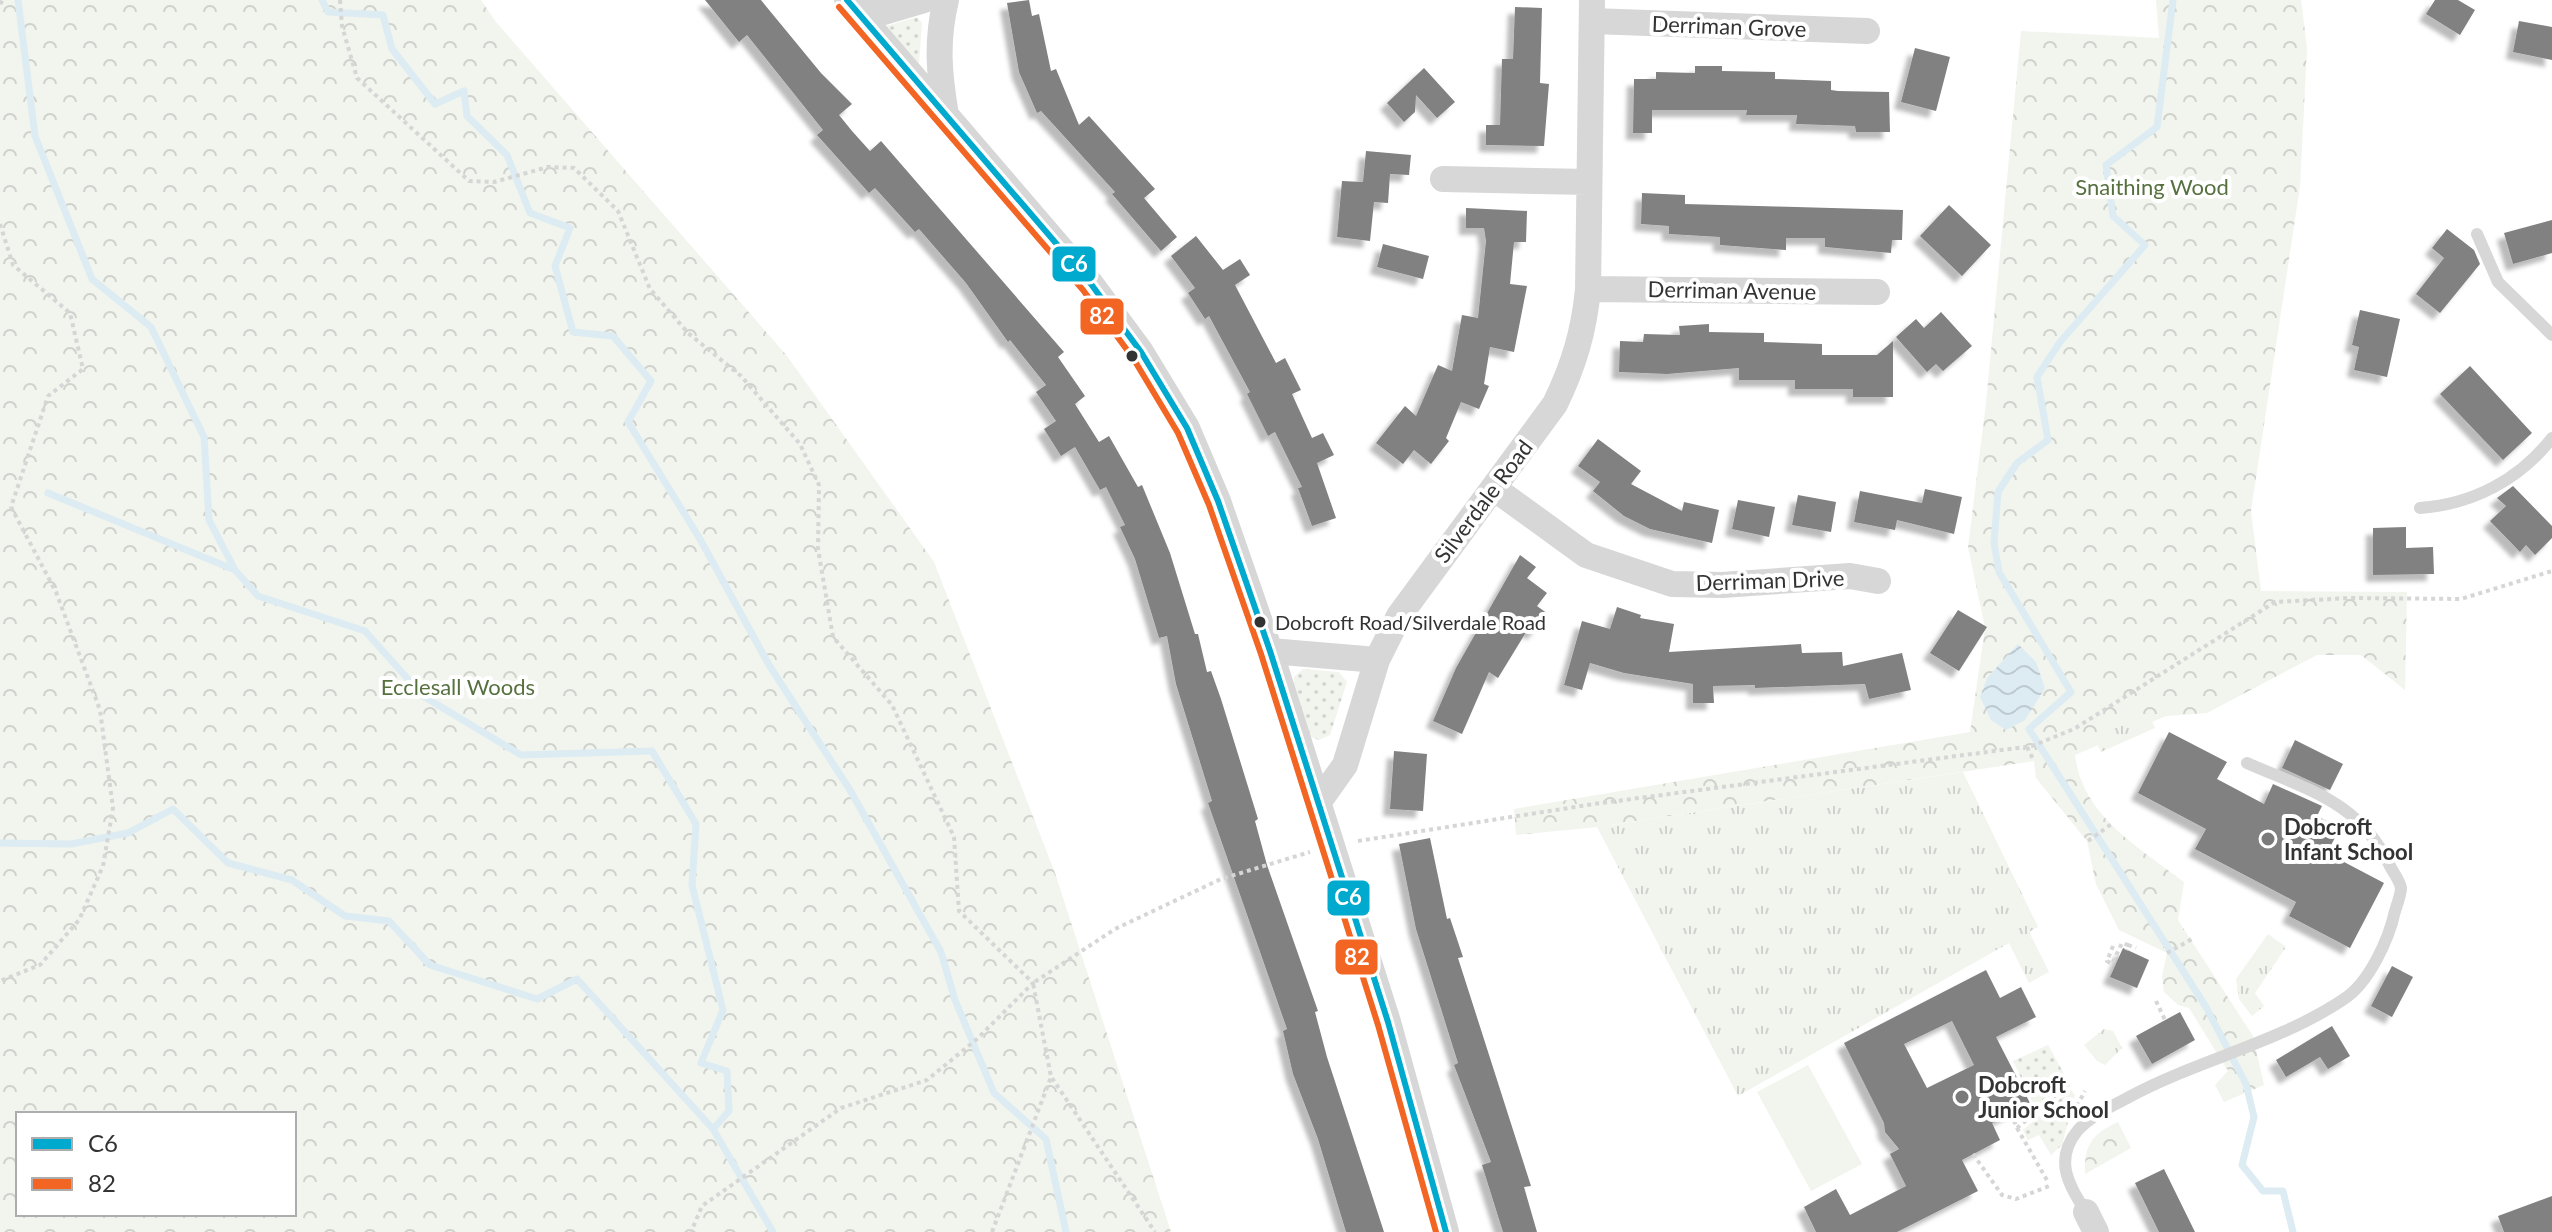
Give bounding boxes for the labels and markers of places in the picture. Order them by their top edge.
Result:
unlabelled marker [1124,348,1140,364]
place label: Dobcroft Road/Silverdale Road [1275,610,1546,634]
marker: Dobcroft Road/Silverdale Road [1252,614,1268,630]
place label: Dobcroft Infant School [2284,813,2413,865]
marker: Dobcroft Infant School [2259,830,2277,848]
place label: Dobcroft Junior School [1978,1071,2109,1123]
marker: Dobcroft Junior School [1953,1088,1971,1106]

